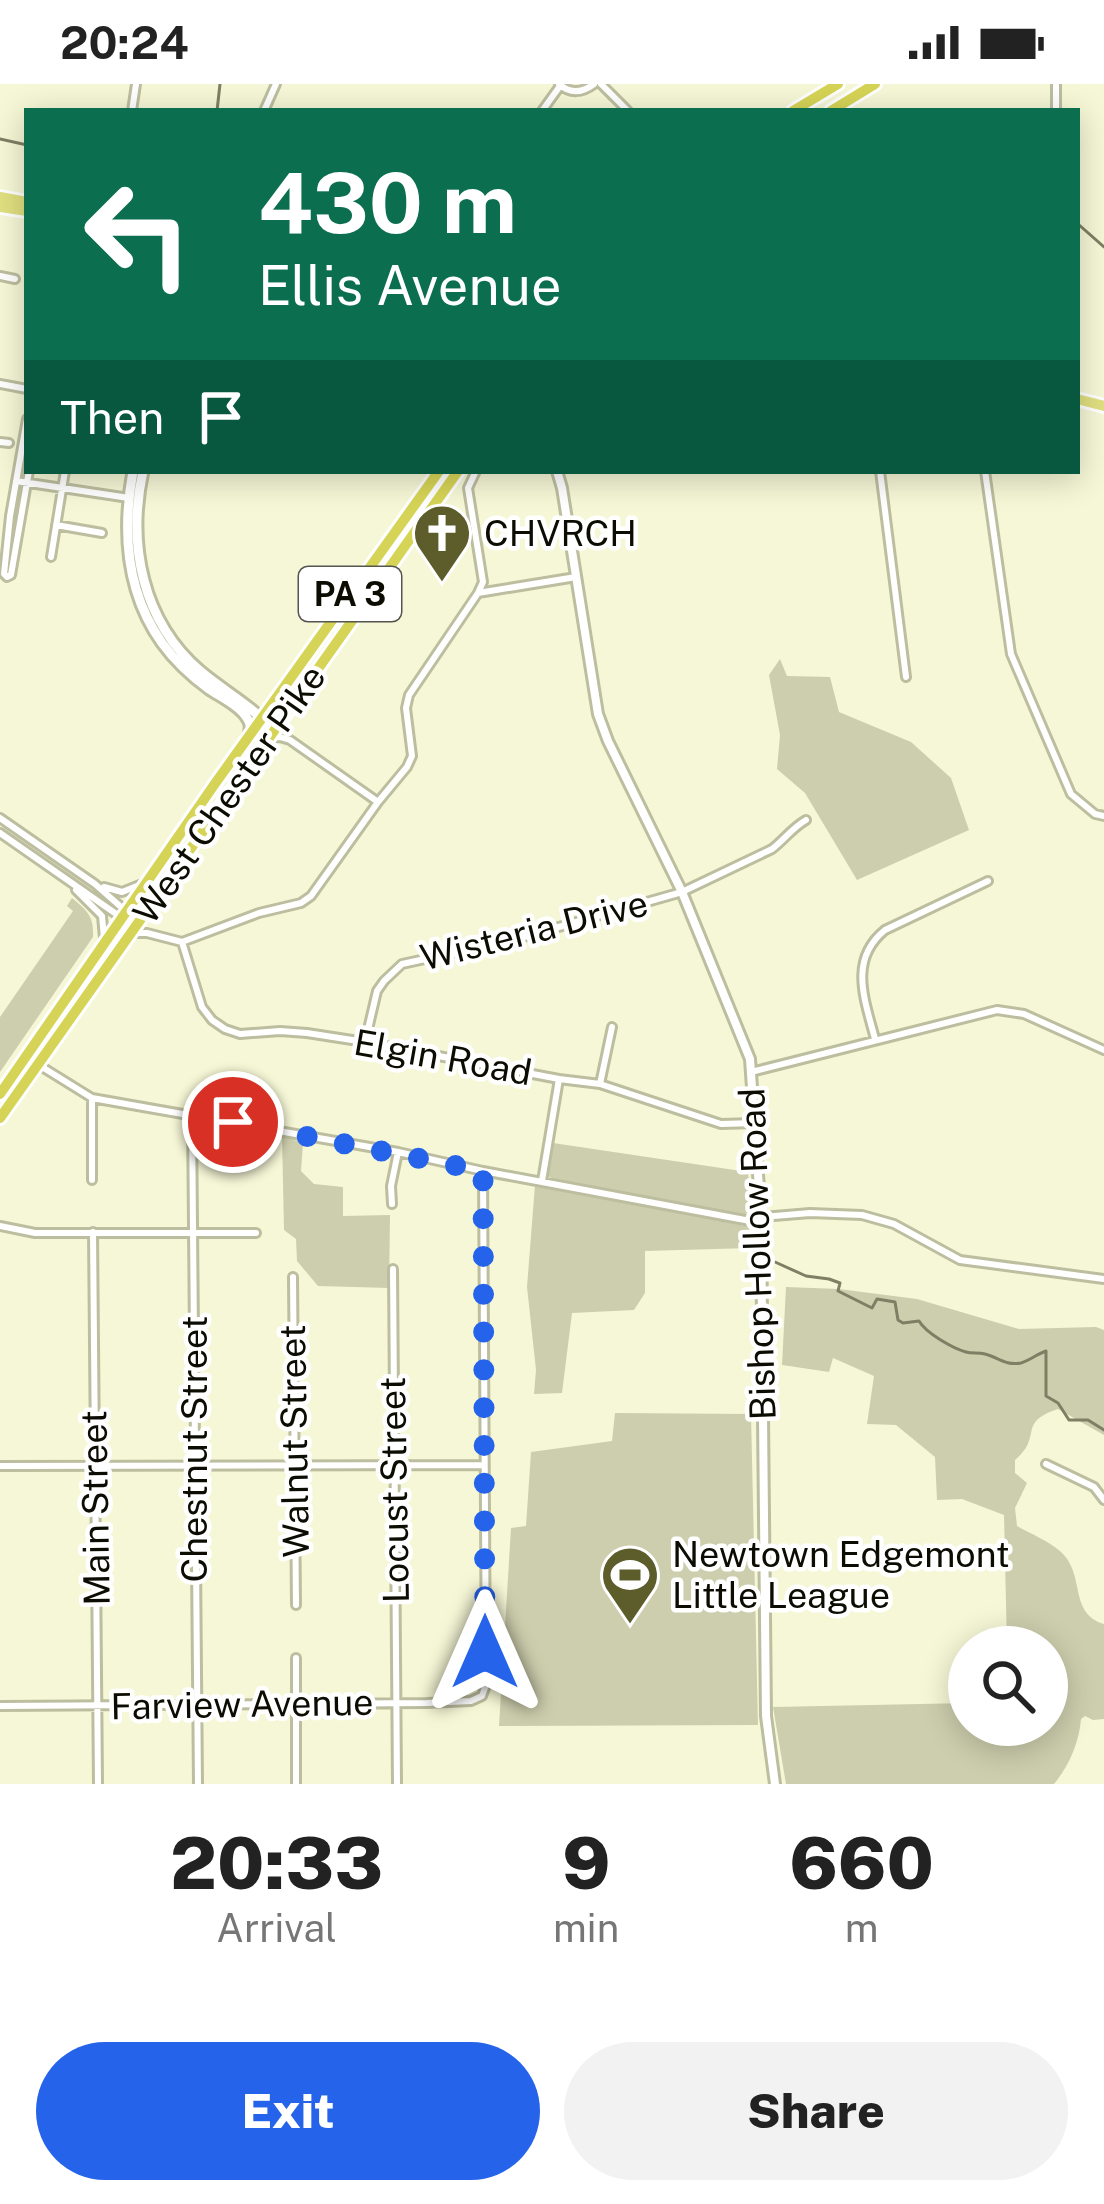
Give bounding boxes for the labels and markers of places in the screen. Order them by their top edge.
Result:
church icon: CHVRCH [411,502,473,584]
place label: CHVRCH [484,512,637,554]
pin [182,1071,284,1173]
place label: Newtown Edgemont Little League [672,1533,1010,1616]
sports icon: Newtown Edgemont Little League [599,1544,661,1626]

